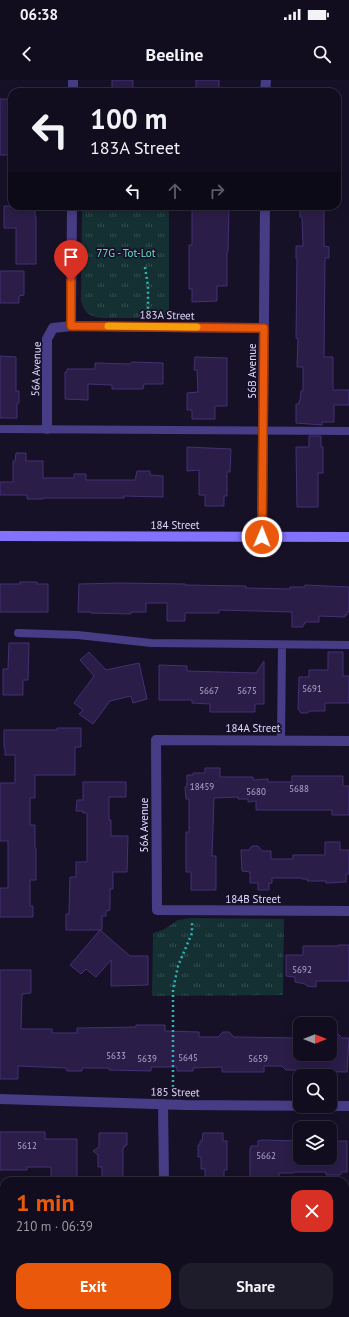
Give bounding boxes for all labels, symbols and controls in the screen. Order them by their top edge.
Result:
text: 06:38 [20,5,58,24]
icon: back [16,43,38,65]
text: Beeline [146,43,203,66]
icon: search [311,43,333,65]
text: 100 m [90,100,167,137]
icon: left [24,104,76,156]
text: 183A Street [90,136,180,159]
icon: left [122,180,144,202]
icon: ahead [164,180,186,202]
icon: right [206,180,228,202]
pin [54,240,88,281]
icon: arrive [60,246,82,268]
park label: 77G - Tot-Lot [97,246,156,260]
street label: 183A Street [139,308,195,322]
street label: 56A Avenue [28,341,44,397]
street label: 56B Avenue [245,343,259,399]
position arrow [241,516,283,558]
street label: 184 Street [150,518,200,532]
house number: 5691 [302,683,322,694]
house number: 5667 [199,685,219,696]
house number: 5675 [237,685,257,696]
street label: 184A Street [226,721,281,735]
house number: 18459 [190,781,214,792]
house number: 5688 [289,783,309,794]
house number: 5680 [246,786,266,797]
street label: 56A Avenue [137,797,151,852]
street label: 184B Street [225,892,281,906]
house number: 5692 [292,964,312,975]
north arrow [293,1017,337,1061]
map controls [293,1017,337,1165]
house number: 5633 [106,1050,126,1061]
house number: 5645 [178,1052,198,1063]
house number: 5639 [137,1053,157,1064]
house number: 5659 [248,1053,268,1064]
button: search [293,1069,337,1113]
street label: 185 Street [150,1085,200,1099]
button: layers [293,1121,337,1165]
house number: 5612 [17,1140,37,1151]
house number: 5662 [256,1150,276,1161]
text: 1 min [16,1187,75,1218]
button: close [291,1190,333,1232]
text: 210 m · 06:39 [16,1218,93,1235]
button: Exit [16,1263,171,1309]
button: Share [179,1263,333,1309]

